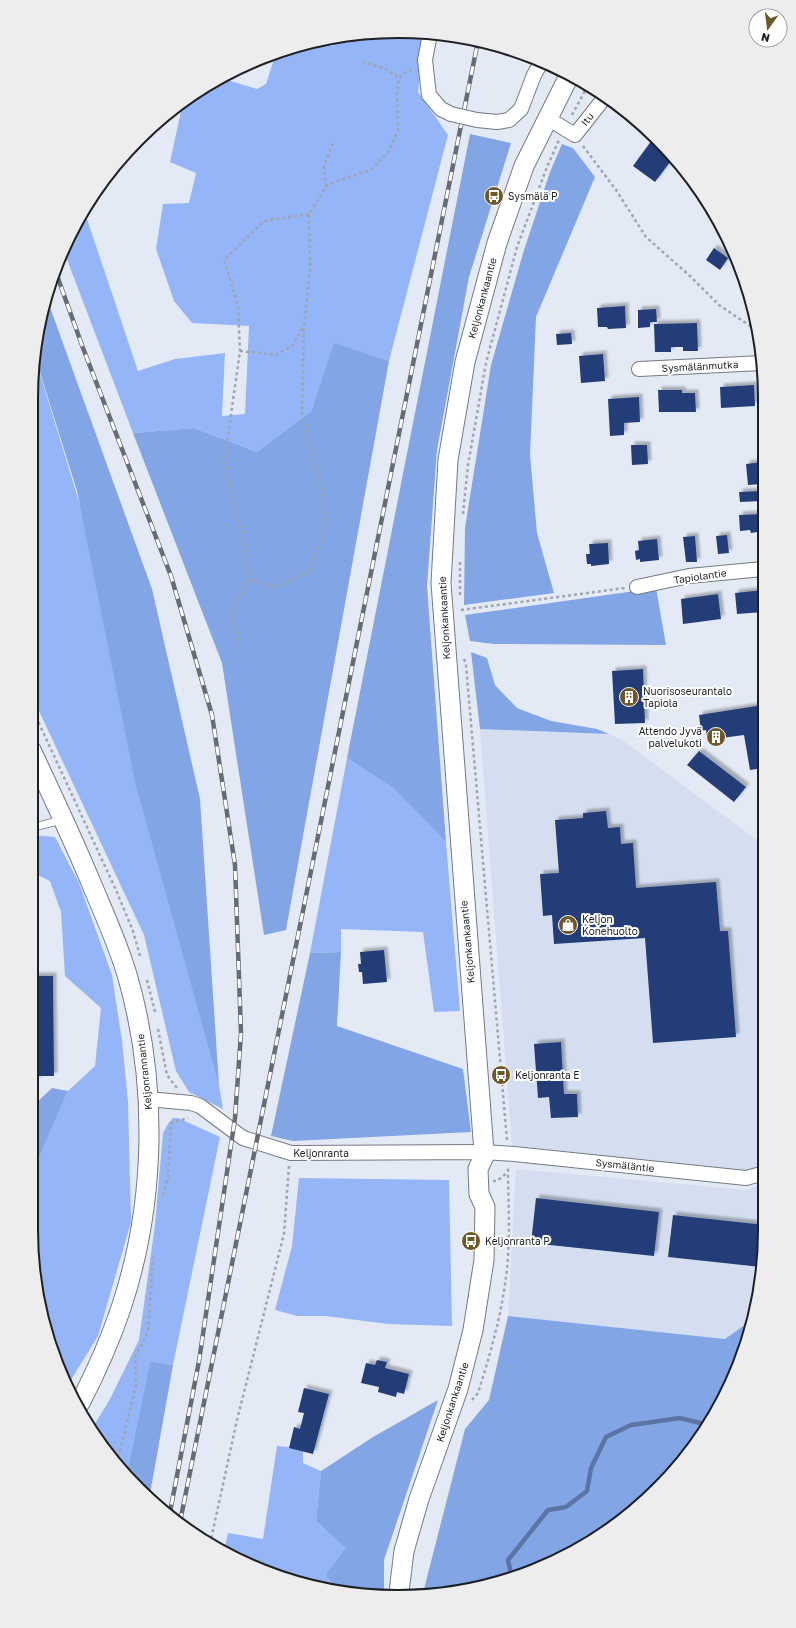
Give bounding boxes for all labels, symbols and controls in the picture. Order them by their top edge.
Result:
north arrow [748,8,788,48]
text: N [760,31,771,46]
street label: Itu [578,110,596,128]
bus stop icon: Sysmälä P [483,185,505,207]
place label: Sysmälä P [508,190,558,202]
street label: Keljonkankaantie [465,256,499,340]
street label: Sysmälänmutka [661,358,739,374]
street label: Tapiolantie [673,566,727,586]
street label: Keljonkankaantie [436,576,452,660]
place label: Nuorisoseurantalo Tapiola [643,685,732,709]
building icon: Nuorisoseurantalo Tapiola [618,686,640,708]
place label: Attendo Jyvä palvelukoti [639,725,702,749]
building icon: Attendo Jyvä palvelukoti [705,726,727,748]
street label: Keljonkankaantie [457,900,477,984]
place label: Keljon Konehuolto [582,913,638,937]
shop icon: Keljon Konehuolto [557,914,579,936]
street label: Keljonrannantie [134,1033,154,1111]
bus stop icon: Keljonranta E [490,1064,512,1086]
place label: Keljonranta E [515,1069,579,1081]
street label: Keljonranta [293,1147,349,1159]
street label: Sysmäläntie [595,1156,655,1174]
bus stop icon: Keljonranta P [460,1230,482,1252]
place label: Keljonranta P [485,1235,550,1247]
street label: Keljonkankaantie [433,1360,471,1443]

